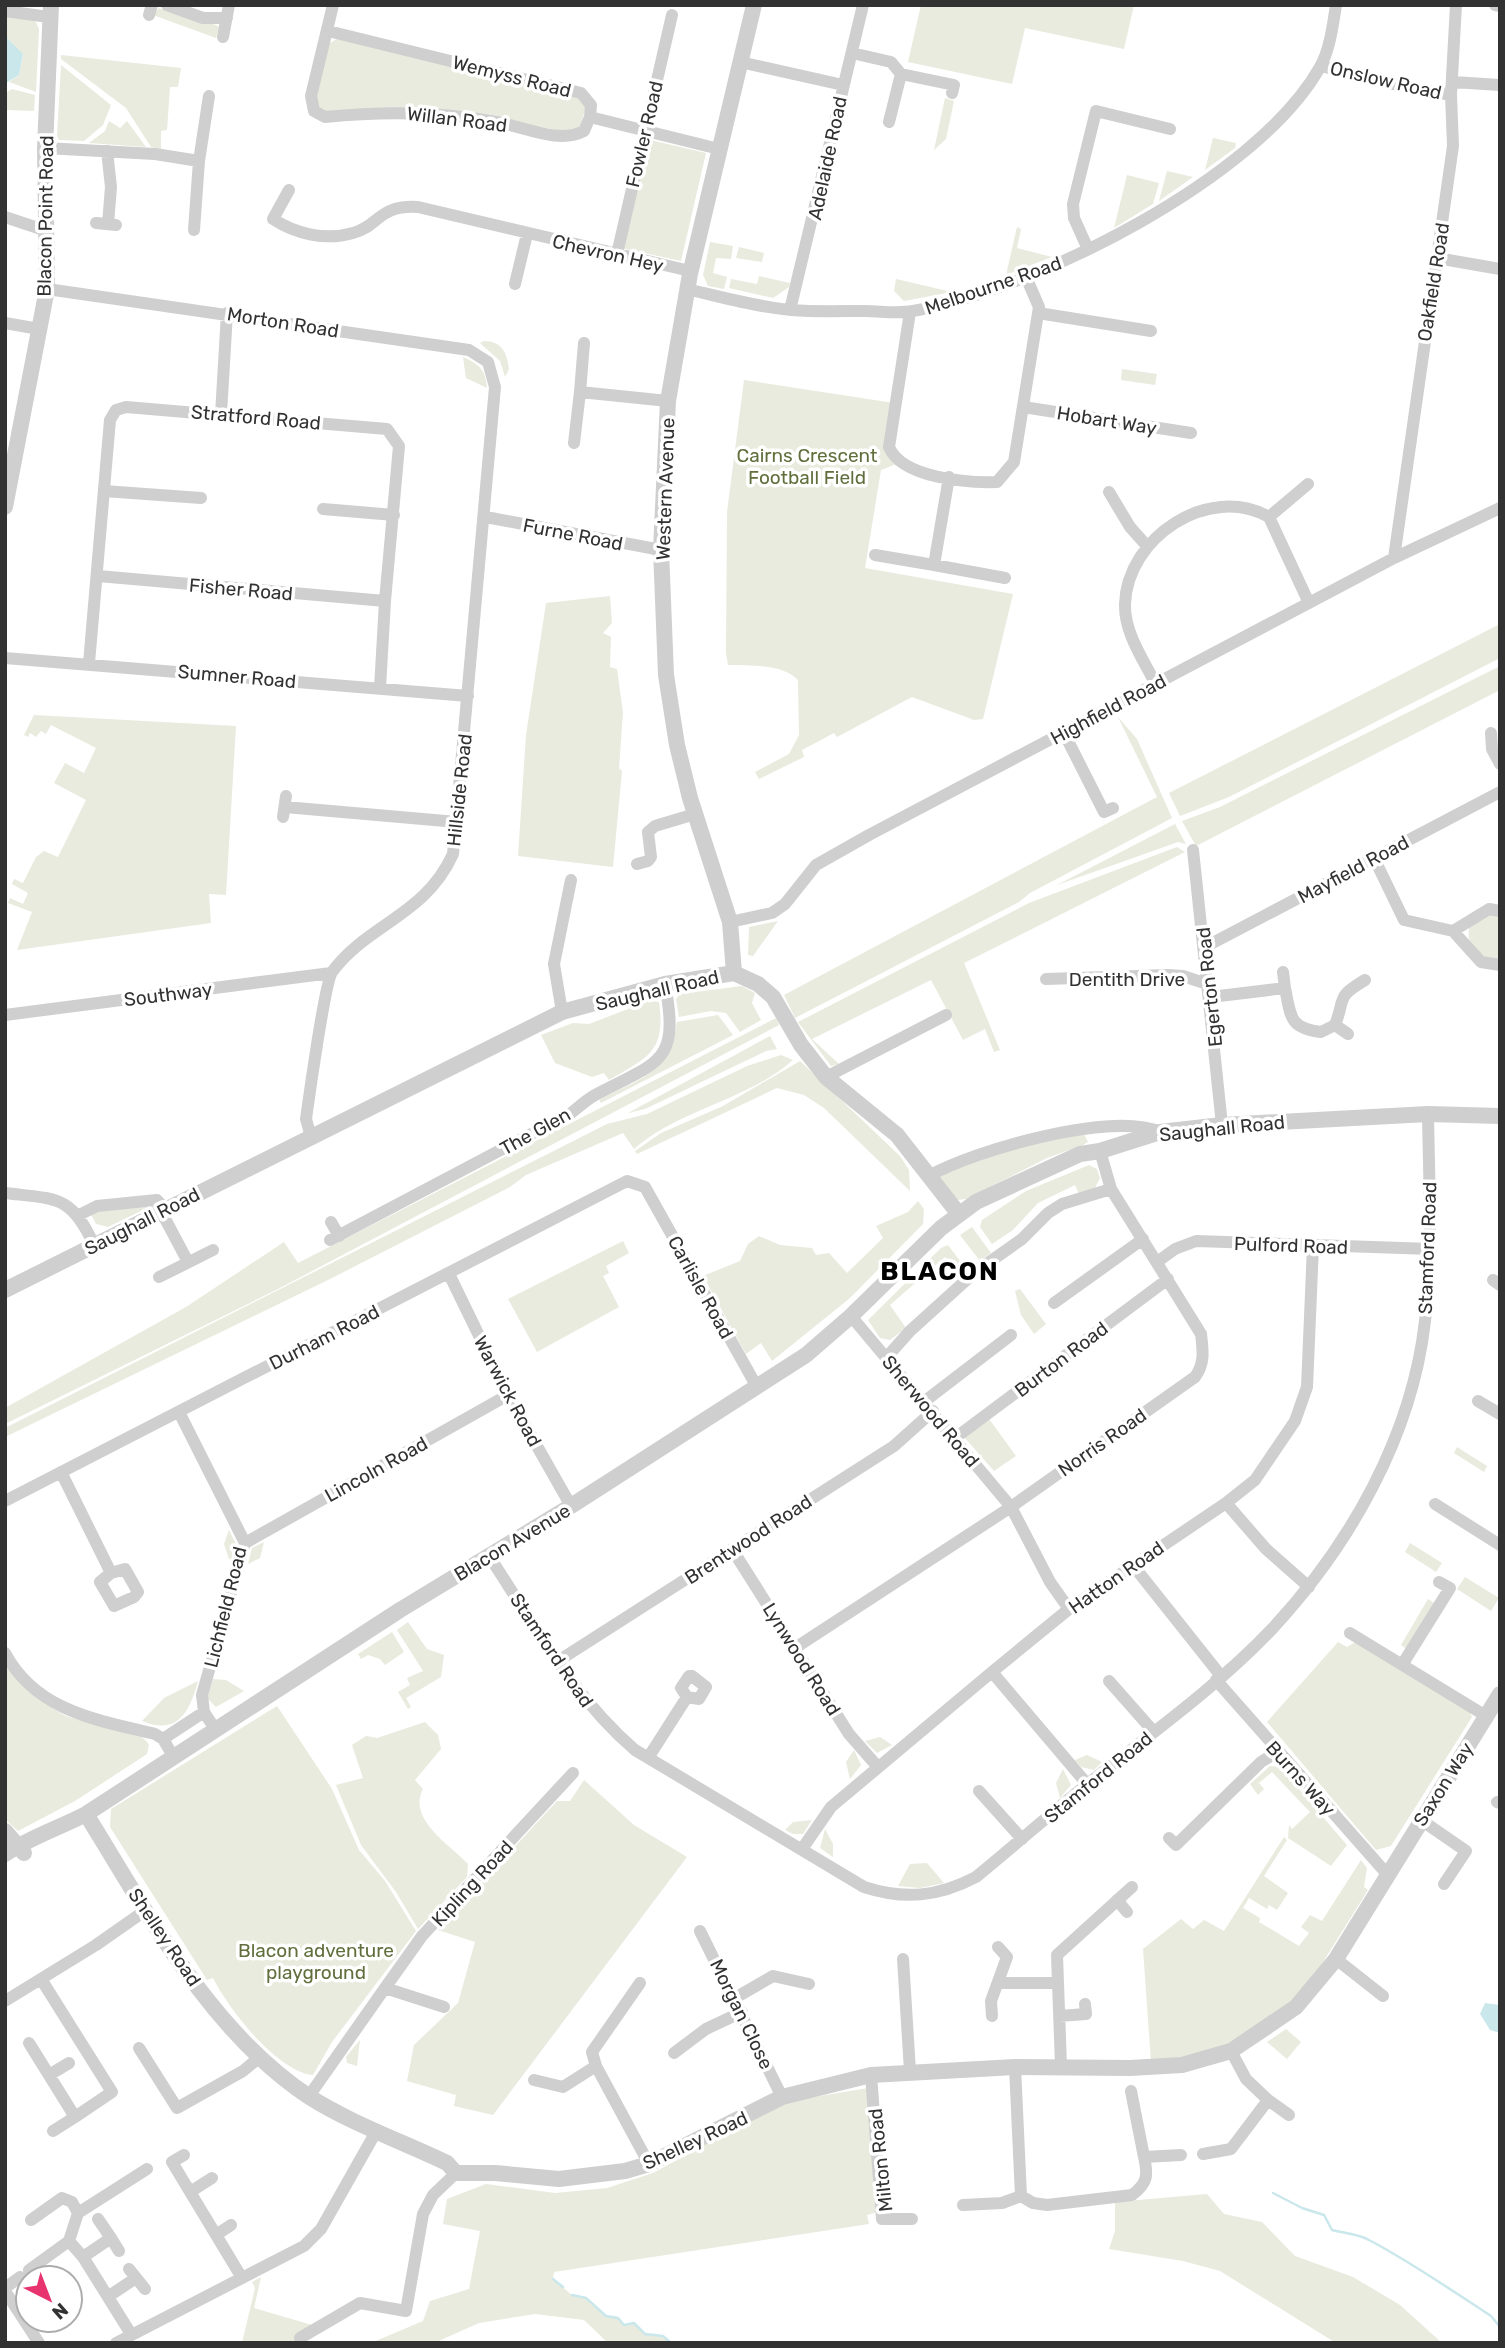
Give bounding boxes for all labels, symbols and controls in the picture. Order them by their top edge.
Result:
street label: Wemyss Road [450,51,574,102]
street label: Onslow Road [1328,56,1444,104]
street label: Fowler Road [621,79,668,190]
street label: Adelaide Road [803,94,852,222]
street label: Willan Road [406,102,508,137]
street label: Blacon Point Road [33,135,58,297]
street label: Oakfield Road [1413,221,1454,343]
street label: Chevron Hey [550,230,666,277]
street label: Melbourne Road [922,251,1065,320]
street label: Morton Road [225,302,340,343]
street label: Stratford Road [190,400,322,435]
street label: Hobart Way [1055,401,1159,440]
street label: Western Avenue [652,417,679,561]
park label: Cairns Crescent Football Field [737,444,878,489]
street label: Furne Road [521,514,625,555]
street label: Fisher Road [188,574,294,605]
street label: Sumner Road [177,660,297,693]
street label: Highfield Road [1046,669,1170,750]
street label: Hillside Road [442,732,477,848]
street label: Mayfield Road [1294,831,1413,908]
street label: Egerton Road [1192,926,1227,1048]
street label: Saughall Road [593,965,721,1016]
street label: Dentith Drive [1069,968,1185,991]
street label: Southway [123,978,214,1011]
street label: The Glen [496,1103,575,1160]
street label: Saughall Road [1158,1110,1286,1147]
street label: Stamford Road [1414,1181,1441,1315]
street label: Saughall Road [81,1183,204,1260]
street label: Carlisle Road [663,1232,738,1343]
street label: Pulford Road [1233,1232,1348,1259]
district label: BLACON [880,1256,1000,1287]
street label: Durham Road [265,1300,383,1375]
street label: Burton Road [1010,1317,1113,1402]
street label: Warwick Road [469,1332,546,1451]
street label: Sherwood Road [877,1351,984,1472]
street label: Norris Road [1054,1404,1151,1481]
street label: Lincoln Road [321,1432,432,1507]
street label: Brentwood Road [680,1490,816,1589]
street label: Blacon Avenue [450,1499,574,1586]
street label: Hatton Road [1064,1536,1168,1619]
street label: Lichfield Road [199,1544,252,1670]
street label: Stamford Road [505,1589,598,1712]
street label: Lynwood Road [758,1599,845,1720]
street label: Stamford Road [1040,1727,1157,1828]
street label: Burns Way [1261,1736,1340,1820]
street label: Saxon Way [1409,1738,1478,1830]
street label: Kipling Road [427,1836,518,1931]
street label: Shelley Road [123,1884,206,1991]
park label: Blacon adventure playground [238,1939,394,1984]
street label: Morgan Close [705,1955,778,2073]
street label: Shelley Road [639,2106,751,2175]
street label: Milton Road [864,2107,897,2213]
north arrow [14,2264,84,2334]
text: N [47,2298,73,2324]

